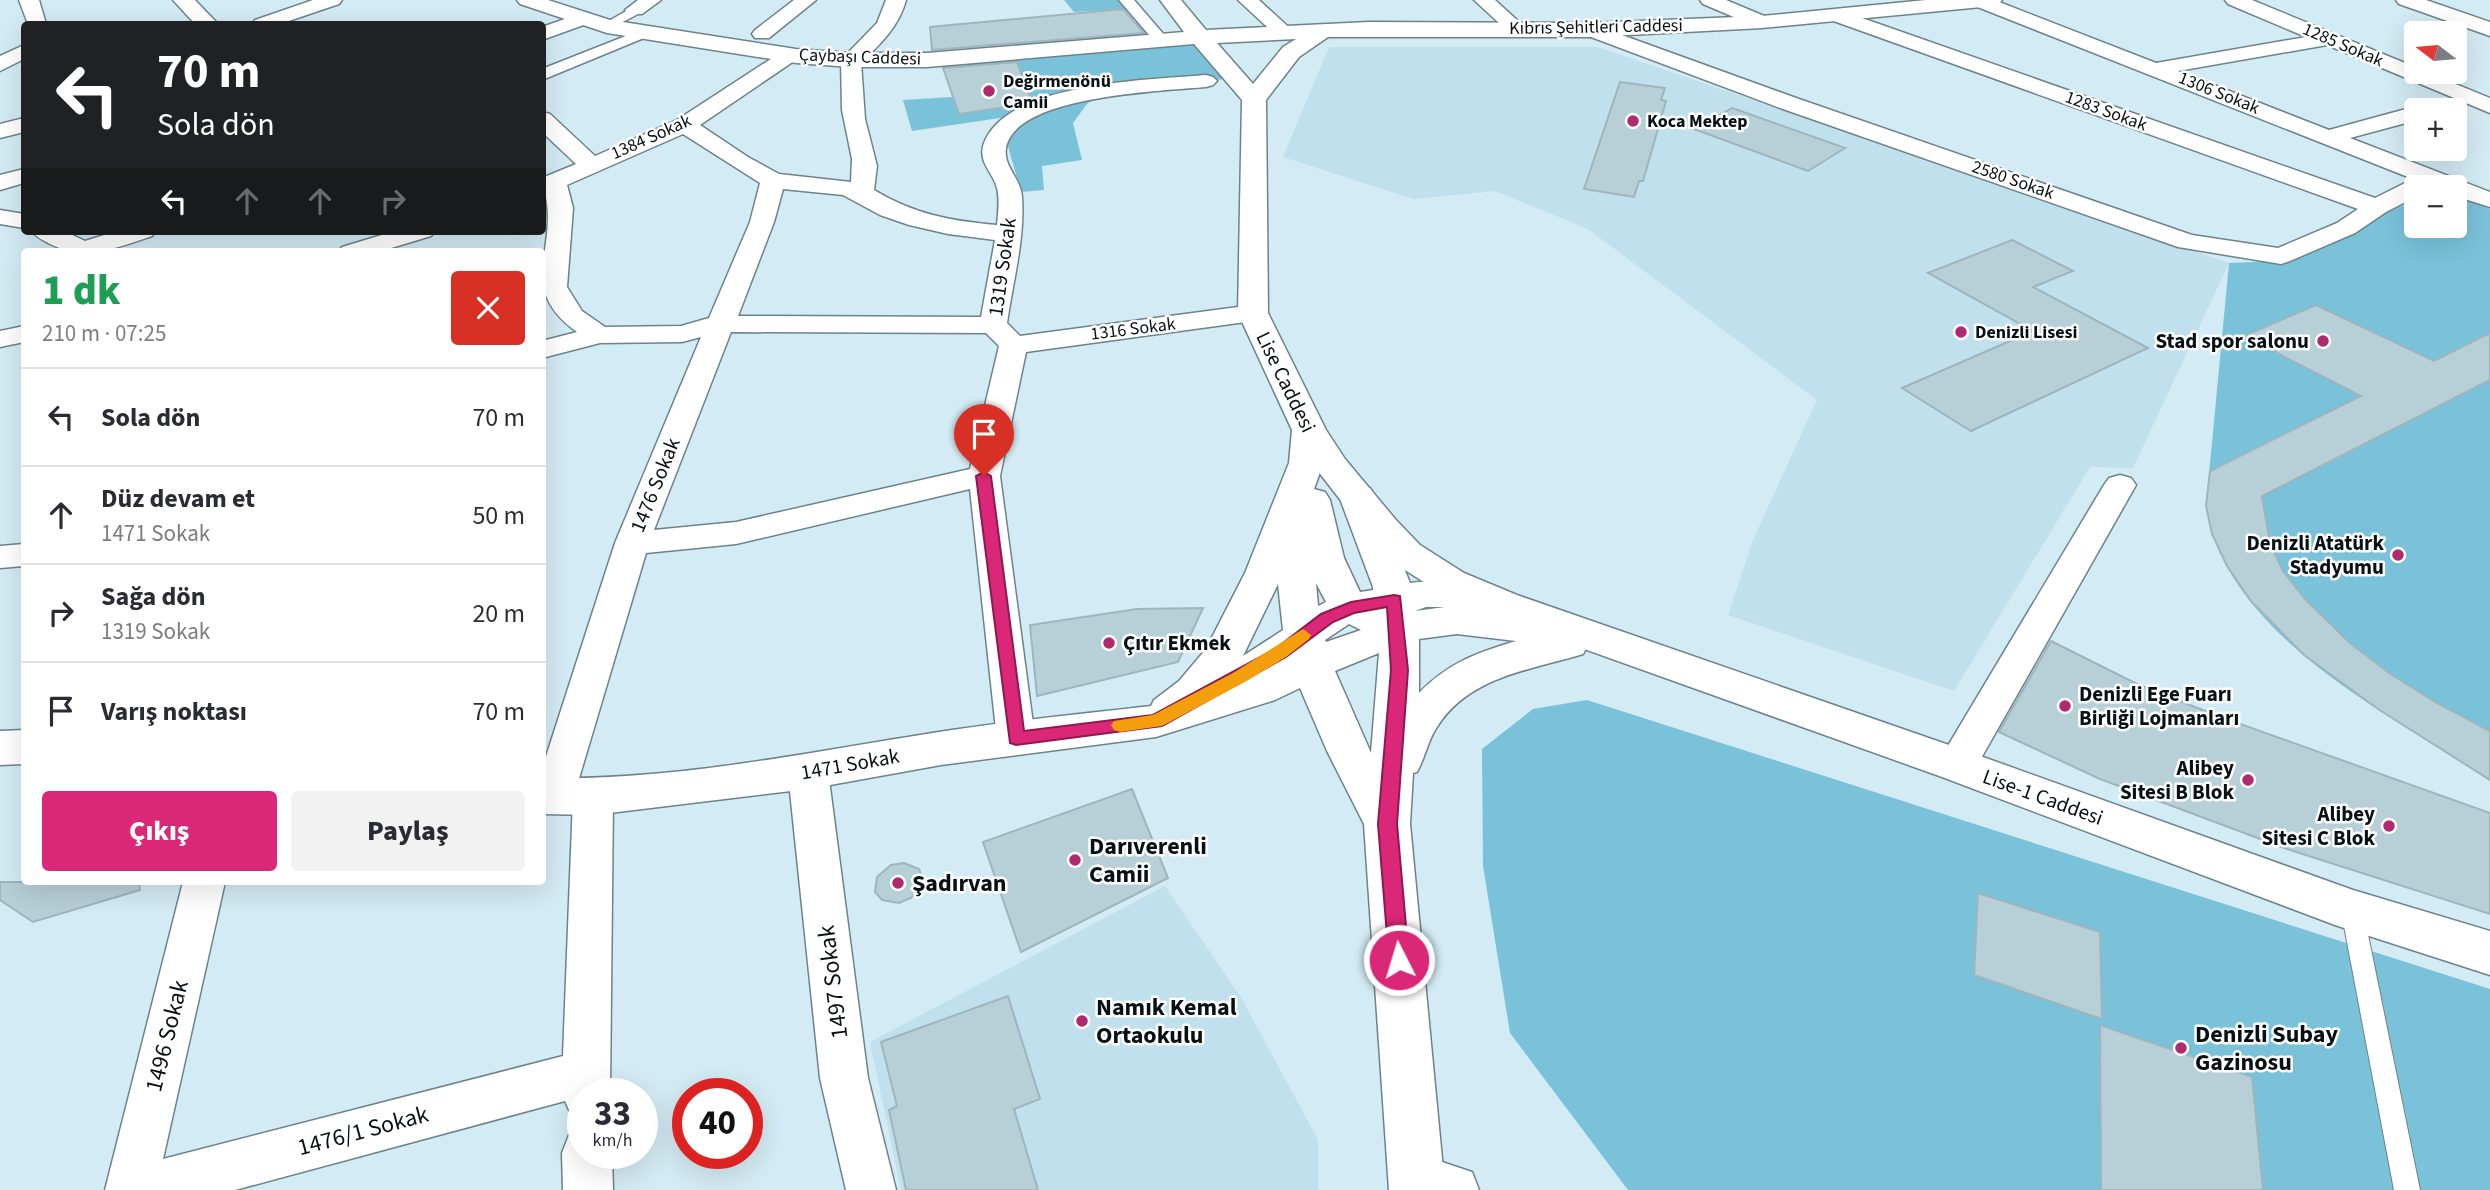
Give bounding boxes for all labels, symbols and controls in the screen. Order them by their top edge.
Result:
street label: Kıbrıs Şehitleri Caddesi [1509,13,1683,41]
street label: 1285 Sokak [2299,17,2387,73]
north arrow [2404,21,2468,84]
map controls [2404,21,2467,238]
text: 70 m [157,37,261,107]
street label: Çaybaşı Caddesi [798,42,922,72]
icon: left [42,49,133,140]
street label: 1306 Sokak [2175,65,2263,121]
place label: Değirmenönü Camii [1003,69,1111,115]
marker: Değirmenönü Camii [981,83,997,99]
street label: 1283 Sokak [2062,85,2151,137]
button: + [2404,98,2467,161]
text: Sola dön [157,102,275,148]
street label: 1384 Sokak [607,108,695,166]
place label: Koca Mektep [1647,109,1748,134]
marker: Koca Mektep [1625,113,1641,129]
street label: 2580 Sokak [1969,154,2058,206]
button: − [2404,175,2467,238]
icon: left [155,182,193,220]
icon: ahead [228,182,266,220]
icon: ahead [301,182,339,220]
icon: right [374,182,412,220]
street label: 1319 Sokak [980,215,1024,318]
text: 1 dk [42,261,120,321]
button: close [451,271,525,345]
street label: 1316 Sokak [1089,311,1177,347]
text: 210 m · 07:25 [42,317,166,350]
place label: Denizli Lisesi [1975,320,2078,345]
marker: Denizli Lisesi [1953,324,1969,340]
street label: Lise Caddesi [1249,326,1323,438]
place label: Stad spor salonu [2155,326,2309,356]
marker: Stad spor salonu [2315,333,2331,349]
icon: left [42,398,80,436]
text: Sola dön [101,399,200,436]
text: 70 m [472,399,525,436]
pin [954,404,1014,476]
icon: arrive [965,415,1003,453]
street label: 1476 Sokak [622,433,688,537]
text: Düz devam et [101,480,255,517]
icon: ahead [42,496,80,534]
text: 50 m [472,497,525,534]
text: 1471 Sokak [101,517,210,550]
place label: Denizli Atatürk Stadyumu [2247,528,2384,582]
marker: Denizli Atatürk Stadyumu [2390,547,2406,563]
text: Sağa dön [101,578,206,615]
icon: right [42,594,80,632]
text: 20 m [472,595,525,632]
text: 1319 Sokak [101,615,210,648]
place label: Çıtır Ekmek [1123,628,1231,658]
marker: Çıtır Ekmek [1101,635,1117,651]
place label: Denizli Ege Fuarı Birliği Lojmanları [2079,679,2239,733]
icon: arrive [42,692,80,730]
text: Varış noktası [101,693,247,730]
text: 70 m [472,693,525,730]
marker: Denizli Ege Fuarı Birliği Lojmanları [2057,698,2073,714]
street label: 1471 Sokak [798,740,902,787]
place label: Alibey Sitesi B Blok [2120,753,2234,807]
street label: Lise-1 Caddesi [1979,761,2107,833]
marker: Alibey Sitesi B Blok [2240,772,2256,788]
button: Çıkış [42,791,277,871]
button: Paylaş [291,791,525,871]
place label: Alibey Sitesi C Blok [2261,799,2375,853]
marker: Alibey Sitesi C Blok [2381,818,2397,834]
place label: Darıverenli Camii [1089,829,1207,892]
marker: Darıverenli Camii [1067,852,1083,868]
place label: Şadırvan [912,866,1007,901]
marker: Şadırvan [890,875,906,891]
street label: 1497 Sokak [809,923,857,1041]
position arrow [1362,923,1436,997]
street label: 1496 Sokak [136,976,198,1096]
place label: Namık Kemal Ortaokulu [1096,990,1237,1053]
marker: Namık Kemal Ortaokulu [1074,1013,1090,1029]
place label: Denizli Subay Gazinosu [2195,1017,2338,1080]
marker: Denizli Subay Gazinosu [2173,1040,2189,1056]
speed limit sign: 40 [672,1078,763,1169]
text: 33 [594,1089,631,1139]
street label: 1476/1 Sokak [294,1097,432,1165]
text: km/h [593,1128,632,1153]

